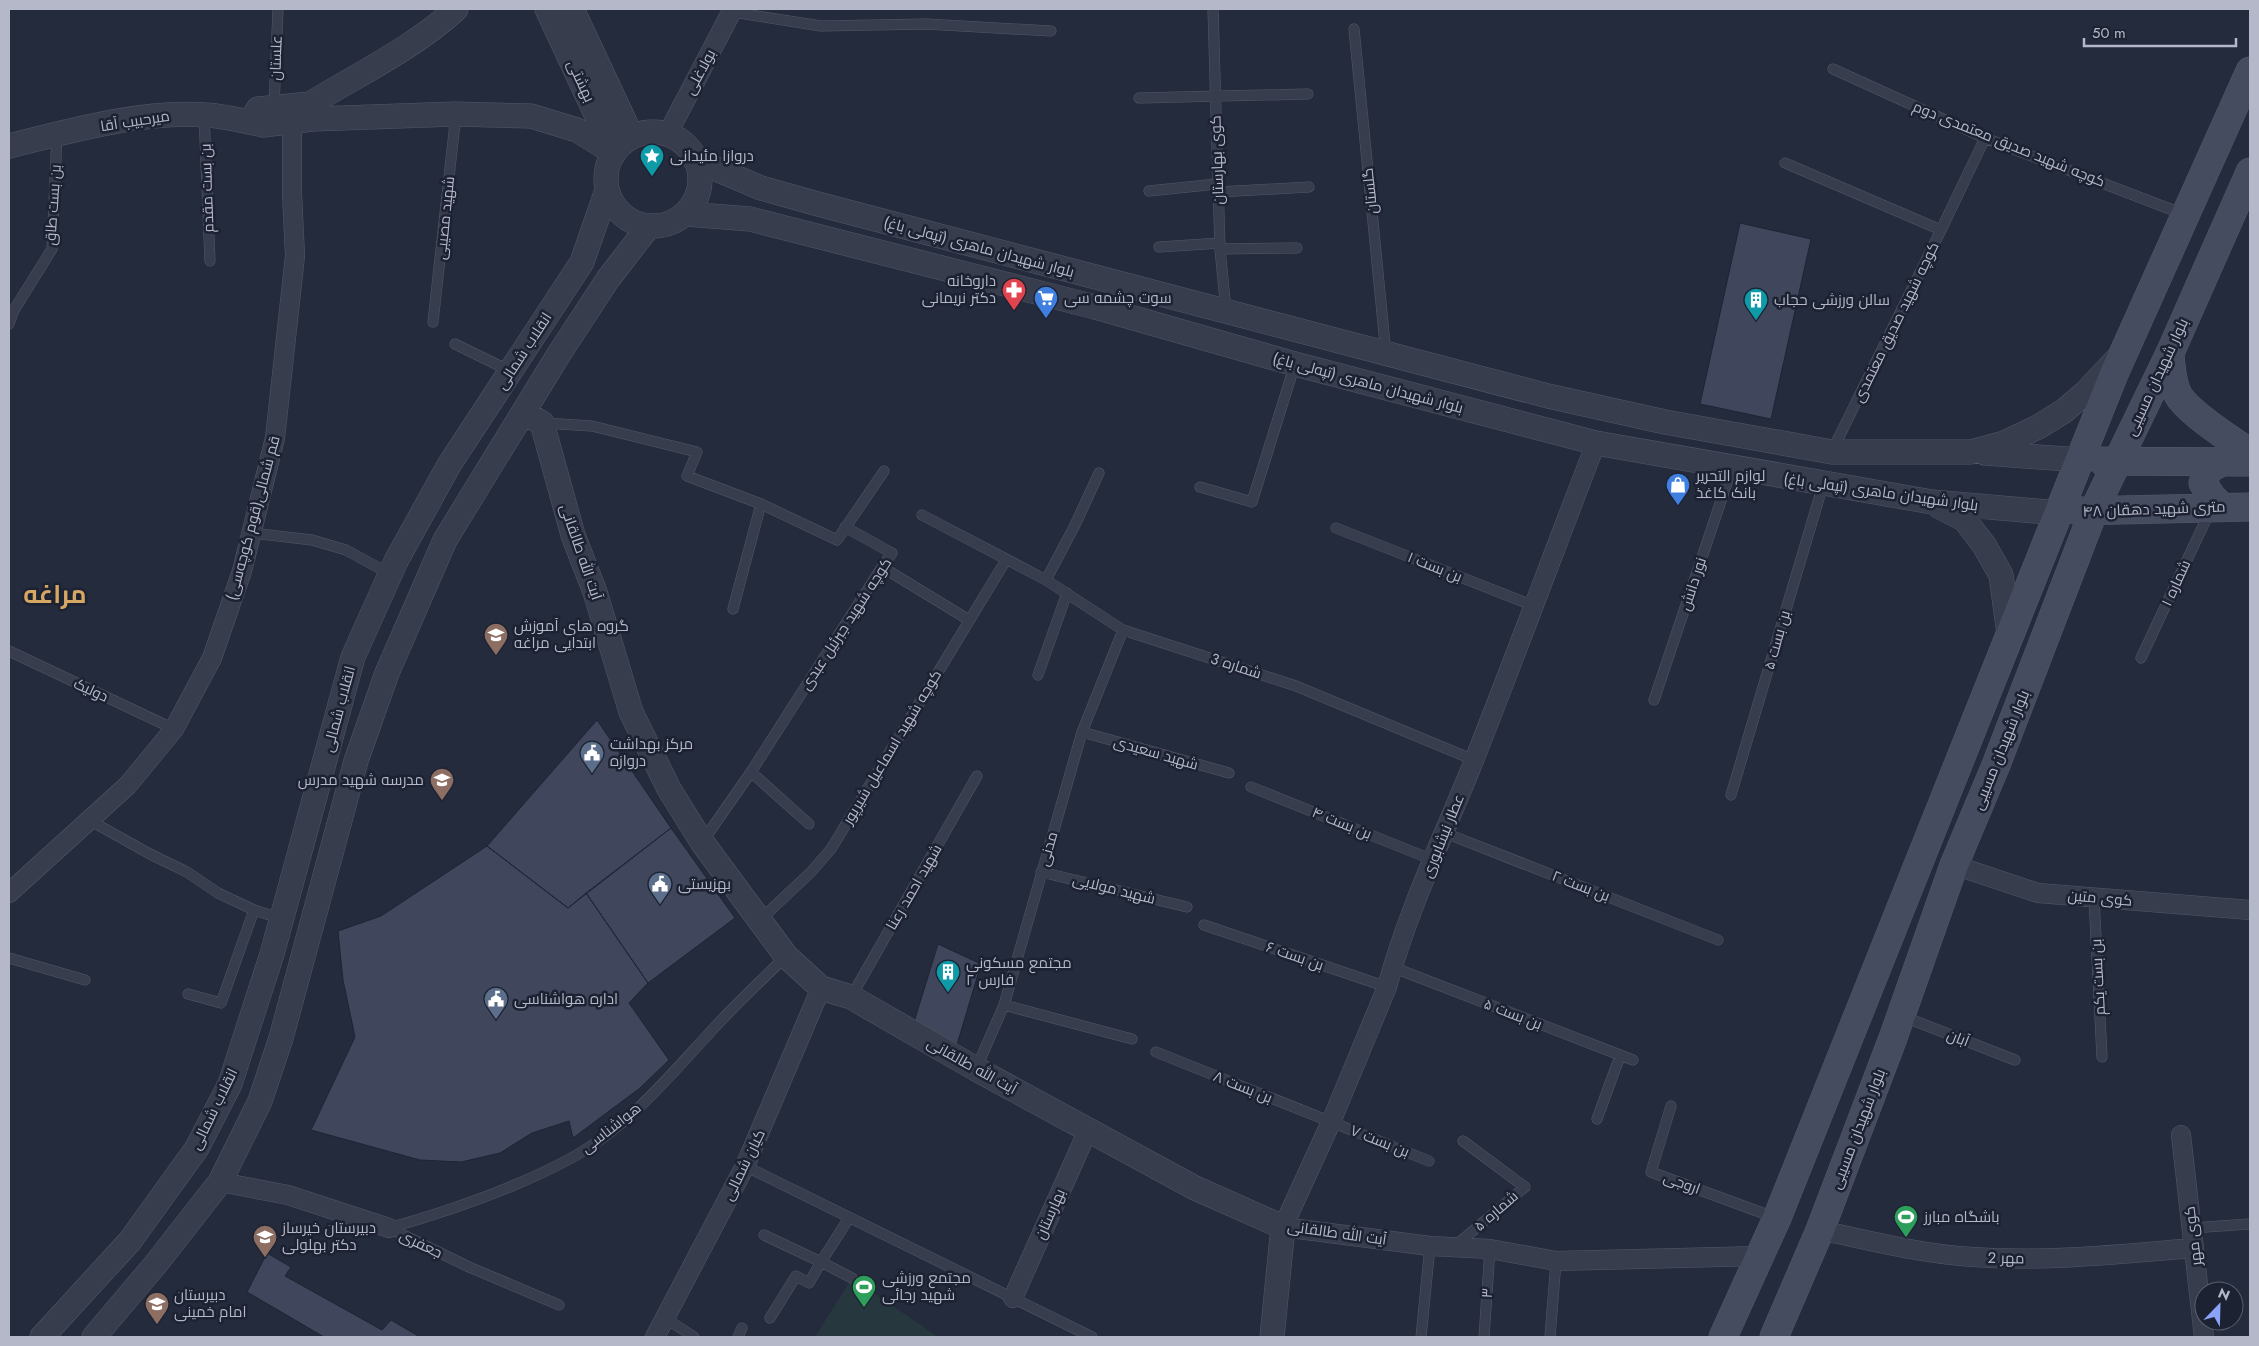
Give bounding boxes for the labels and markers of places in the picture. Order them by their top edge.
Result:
place icon: دروازا مئیدانی [639,143,665,177]
place label: دروازا مئیدانی [670,145,754,167]
place label: داروخانه دكتر نریمانی [922,270,996,309]
pharmacy icon: داروخانه دكتر نریمانی [1001,277,1027,311]
supermarket icon: سوت چشمه سی [1033,285,1059,319]
place label: سوت چشمه سی [1064,287,1172,309]
building icon: سالن ورزشی حجاب [1743,287,1769,321]
place label: سالن ورزشی حجاب [1774,289,1890,311]
place label: لوازم التحریر بانک کاغذ [1695,465,1765,504]
shop icon: لوازم التحریر بانک کاغذ [1665,472,1691,506]
place label: گروه های آموزش ابتدایی مراغه [514,615,629,654]
school or university icon: گروه های آموزش ابتدایی مراغه [483,622,509,656]
place label: مرکز بهداشت دروازه [610,733,693,772]
public building icon: مرکز بهداشت دروازه [579,740,605,774]
school or university icon: مدرسه شهید مدرس [429,767,455,801]
place label: مدرسه شهید مدرس [298,769,424,791]
public building icon: بهزیستی [647,871,673,905]
place label: بهزیستی [678,873,731,895]
place label: مجتمع مسکونی فارس ۲ [966,952,1072,991]
building icon: مجتمع مسکونی فارس ۲ [935,959,961,993]
public building icon: اداره هواشناسی [483,986,509,1020]
place label: اداره هواشناسی [514,988,618,1010]
sports icon: باشگاه مبارز [1893,1204,1919,1238]
place label: باشگاه مبارز [1923,1206,2000,1228]
place label: دبیرستان خیرساز دکتر بهلولی [281,1217,376,1256]
school or university icon: دبیرستان خیرساز دکتر بهلولی [252,1224,278,1258]
place label: مجتمع ورزشی شهید رجائی [882,1267,971,1306]
sports icon: مجتمع ورزشی شهید رجائی [851,1274,877,1308]
place label: دبیرستان امام خمینی [174,1284,247,1323]
school or university icon: دبیرستان امام خمینی [144,1291,170,1325]

